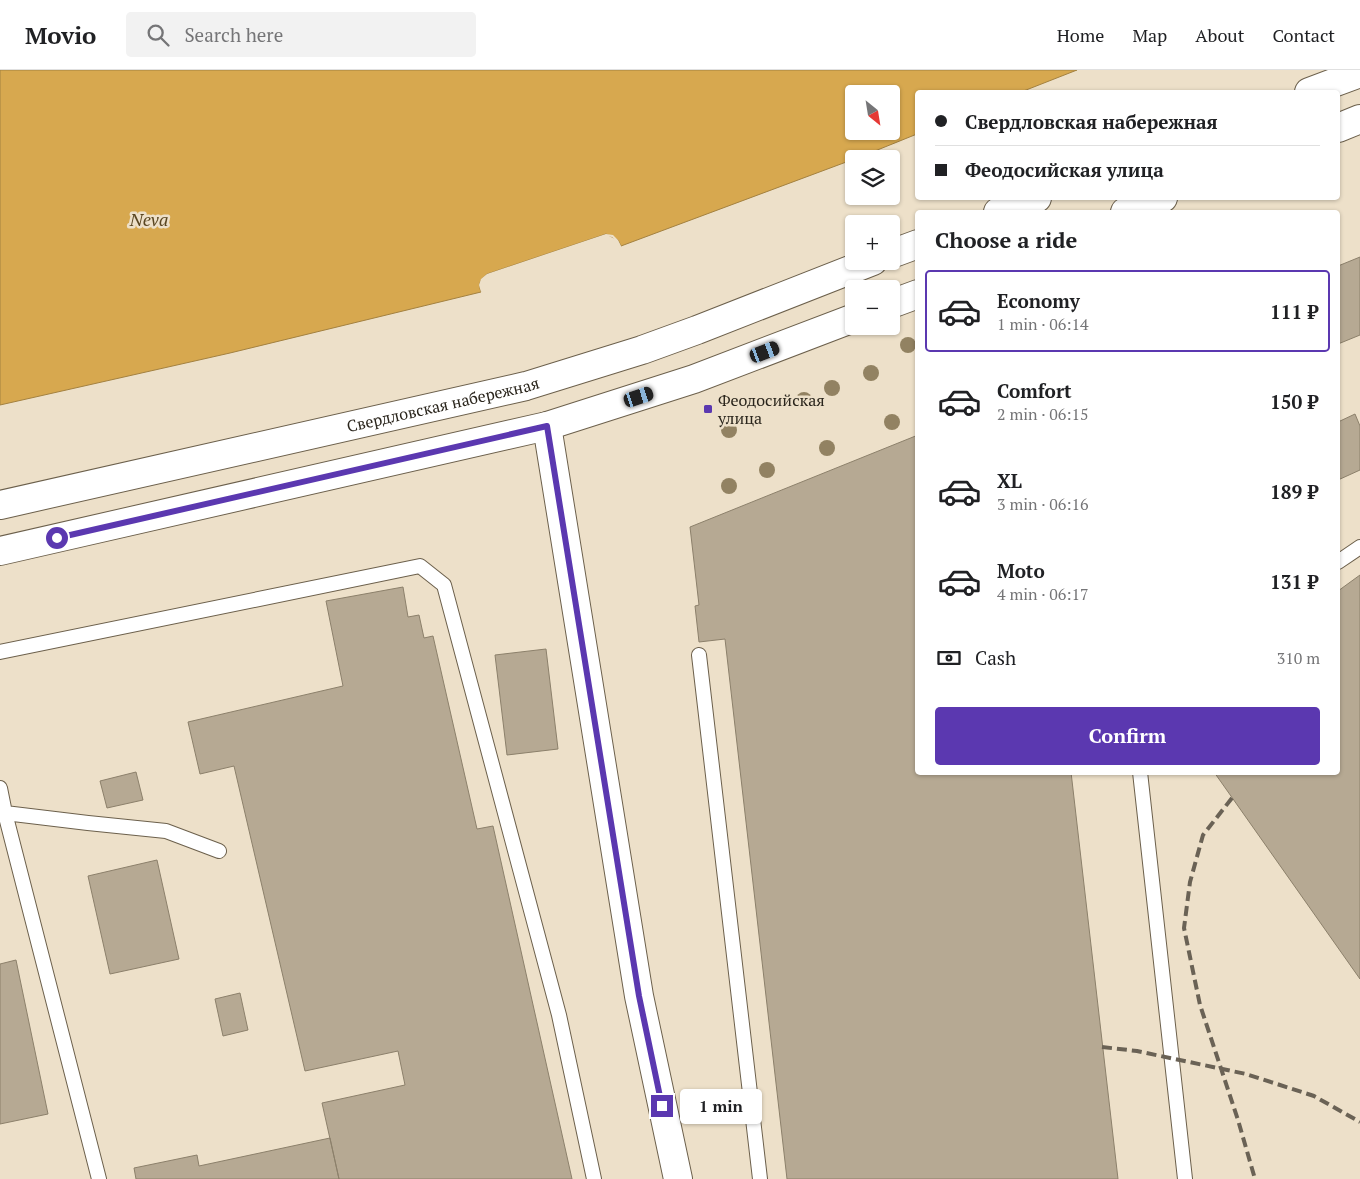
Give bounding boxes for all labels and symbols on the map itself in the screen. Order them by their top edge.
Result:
north arrow [845,85,900,140]
water label: Neva [129,207,168,231]
car [748,340,781,364]
street label: Свердловская набережная [344,372,542,437]
car [622,385,655,409]
place label: Феодосийская улица [717,389,825,429]
marker: Феодосийская улица [702,403,714,415]
route start [46,527,68,549]
callout: 1 min [680,1088,762,1124]
route end [651,1095,673,1117]

